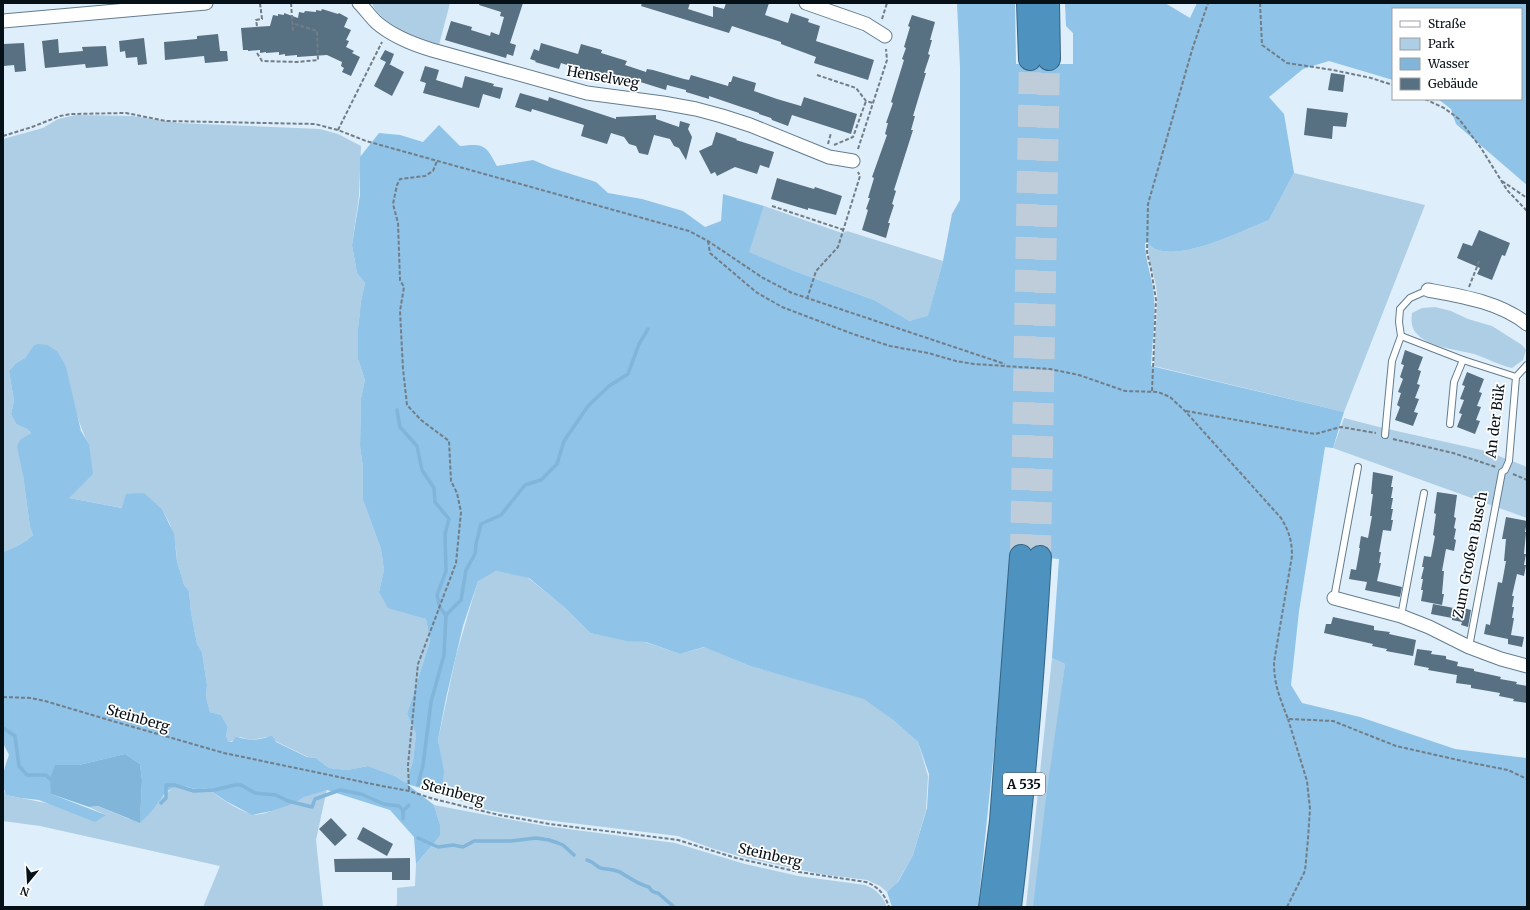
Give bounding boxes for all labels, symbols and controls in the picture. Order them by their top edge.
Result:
legend [1392,8,1522,100]
text: Straße [1428,16,1466,31]
text: Park [1428,36,1455,51]
text: Wasser [1427,56,1470,71]
street label: Henselweg [565,62,641,92]
text: Gebäude [1428,76,1478,91]
street label: An der Bük [1481,383,1509,460]
street label: Zum Großen Busch [1449,490,1491,620]
street label: Steinberg [104,700,172,736]
road number: A 535 [1003,773,1045,795]
street label: Steinberg [419,775,487,809]
street label: Steinberg [736,839,804,871]
north arrow [8,862,48,902]
text: N [18,883,31,900]

